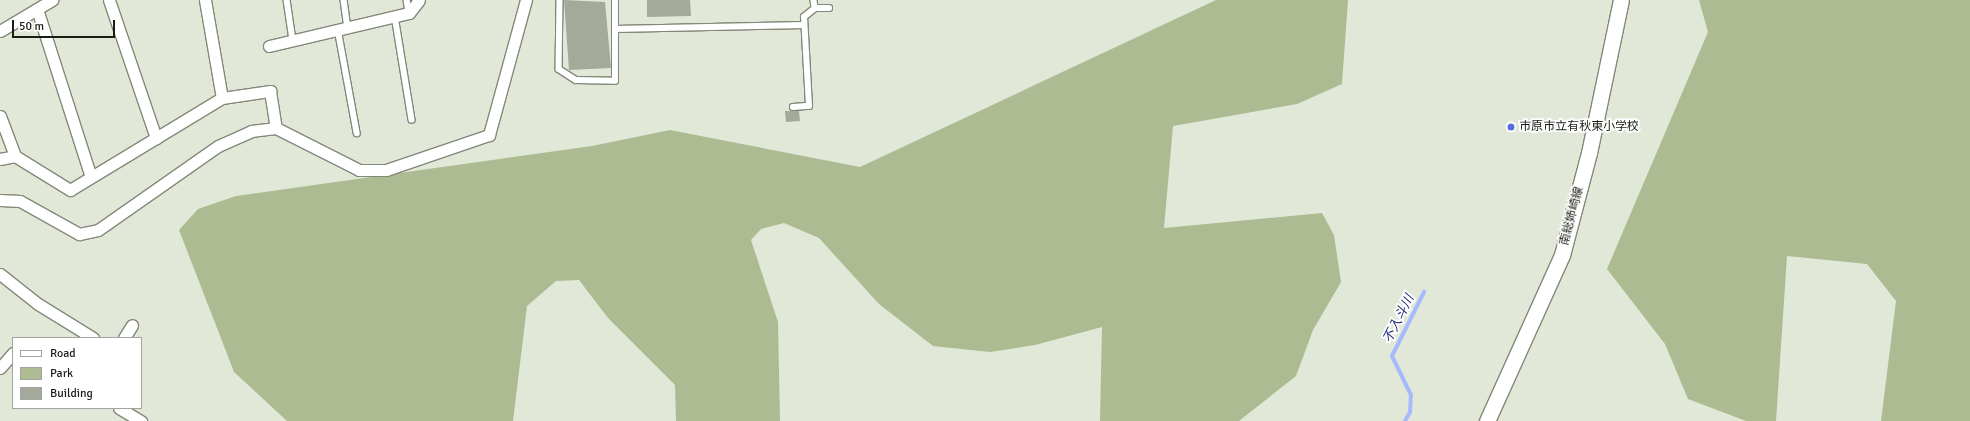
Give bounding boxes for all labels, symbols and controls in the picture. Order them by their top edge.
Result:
scale bar [14,12,117,38]
text: 50 m [19,19,44,34]
place label: 市原市立有秋東小学校 [1519,120,1639,134]
marker: 市原市立有秋東小学校 [1506,122,1516,132]
street label: 南総姉崎線 [1557,185,1587,247]
water label: 不入斗川 [1380,292,1418,346]
legend [12,337,142,409]
text: Road [50,346,76,361]
text: Park [50,366,73,381]
text: Building [50,386,93,401]

